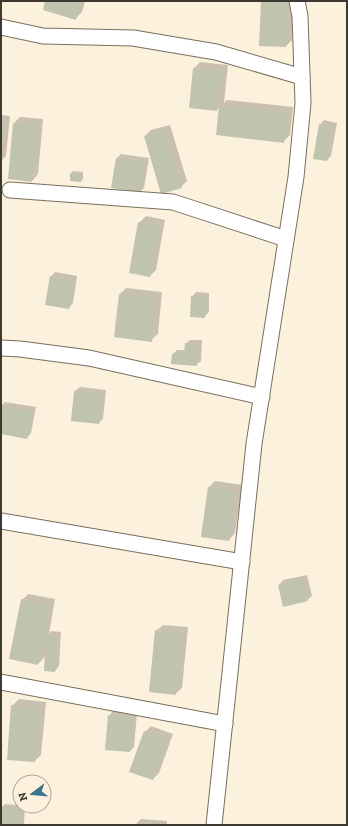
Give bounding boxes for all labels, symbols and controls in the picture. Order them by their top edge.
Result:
north arrow [12,774,52,814]
text: N [15,790,30,802]

